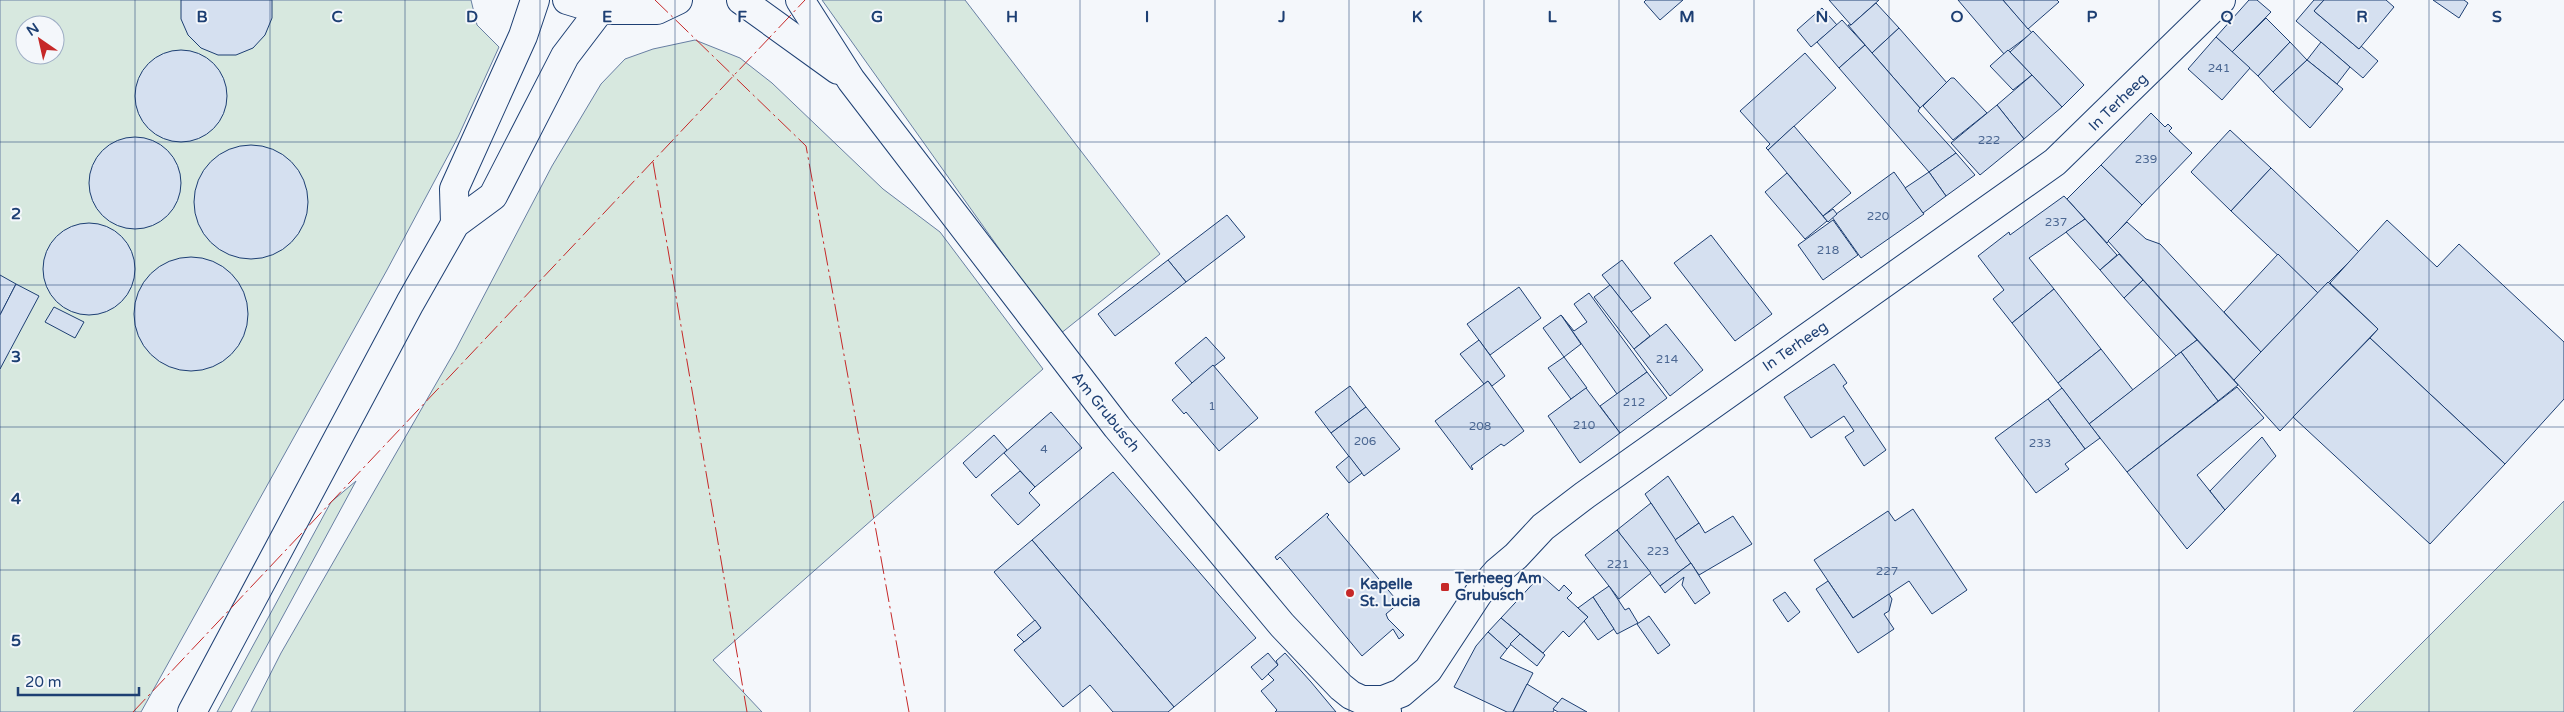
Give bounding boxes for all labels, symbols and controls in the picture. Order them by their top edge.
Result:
text: B [196,7,208,27]
text: C [331,7,343,27]
text: D [466,7,478,27]
text: E [602,7,612,27]
text: F [737,7,747,27]
text: G [871,7,883,27]
text: H [1006,7,1018,27]
text: I [1145,7,1149,27]
text: J [1277,7,1286,27]
text: K [1412,7,1423,27]
text: L [1547,7,1557,27]
text: M [1679,7,1695,27]
text: N [1816,7,1828,27]
text: O [1951,7,1964,27]
text: P [2087,7,2098,27]
text: Q [2221,7,2234,27]
text: R [2356,7,2368,27]
text: S [2492,7,2502,27]
north arrow [15,15,65,65]
text: N [24,19,42,40]
house number: 241 [2208,61,2230,75]
street label: In Terheeg [2085,69,2151,135]
house number: 222 [1978,133,2000,147]
house number: 239 [2135,152,2157,166]
text: 2 [11,204,21,224]
house number: 220 [1867,209,1890,223]
house number: 237 [2045,215,2067,229]
house number: 218 [1817,243,1839,257]
street label: In Terheeg [1759,317,1831,375]
text: 3 [11,347,21,367]
house number: 214 [1656,352,1679,366]
street label: Am Grubusch [1068,368,1144,456]
house number: 212 [1623,395,1645,409]
house number: 1 [1208,399,1216,413]
house number: 210 [1573,418,1596,432]
house number: 208 [1469,419,1491,433]
house number: 206 [1354,434,1376,448]
house number: 233 [2029,436,2051,450]
house number: 4 [1040,442,1048,456]
text: 4 [11,489,21,509]
house number: 223 [1647,544,1669,558]
house number: 221 [1607,557,1629,571]
house number: 227 [1876,564,1898,578]
place label: Terheeg Am Grubusch [1454,569,1542,604]
place label: Kapelle St. Lucia [1360,575,1420,610]
marker: Terheeg Am Grubusch [1439,581,1451,593]
marker: Kapelle St. Lucia [1344,587,1356,599]
text: 5 [11,631,21,651]
scale bar [18,664,139,696]
text: 20 m [25,673,62,691]

